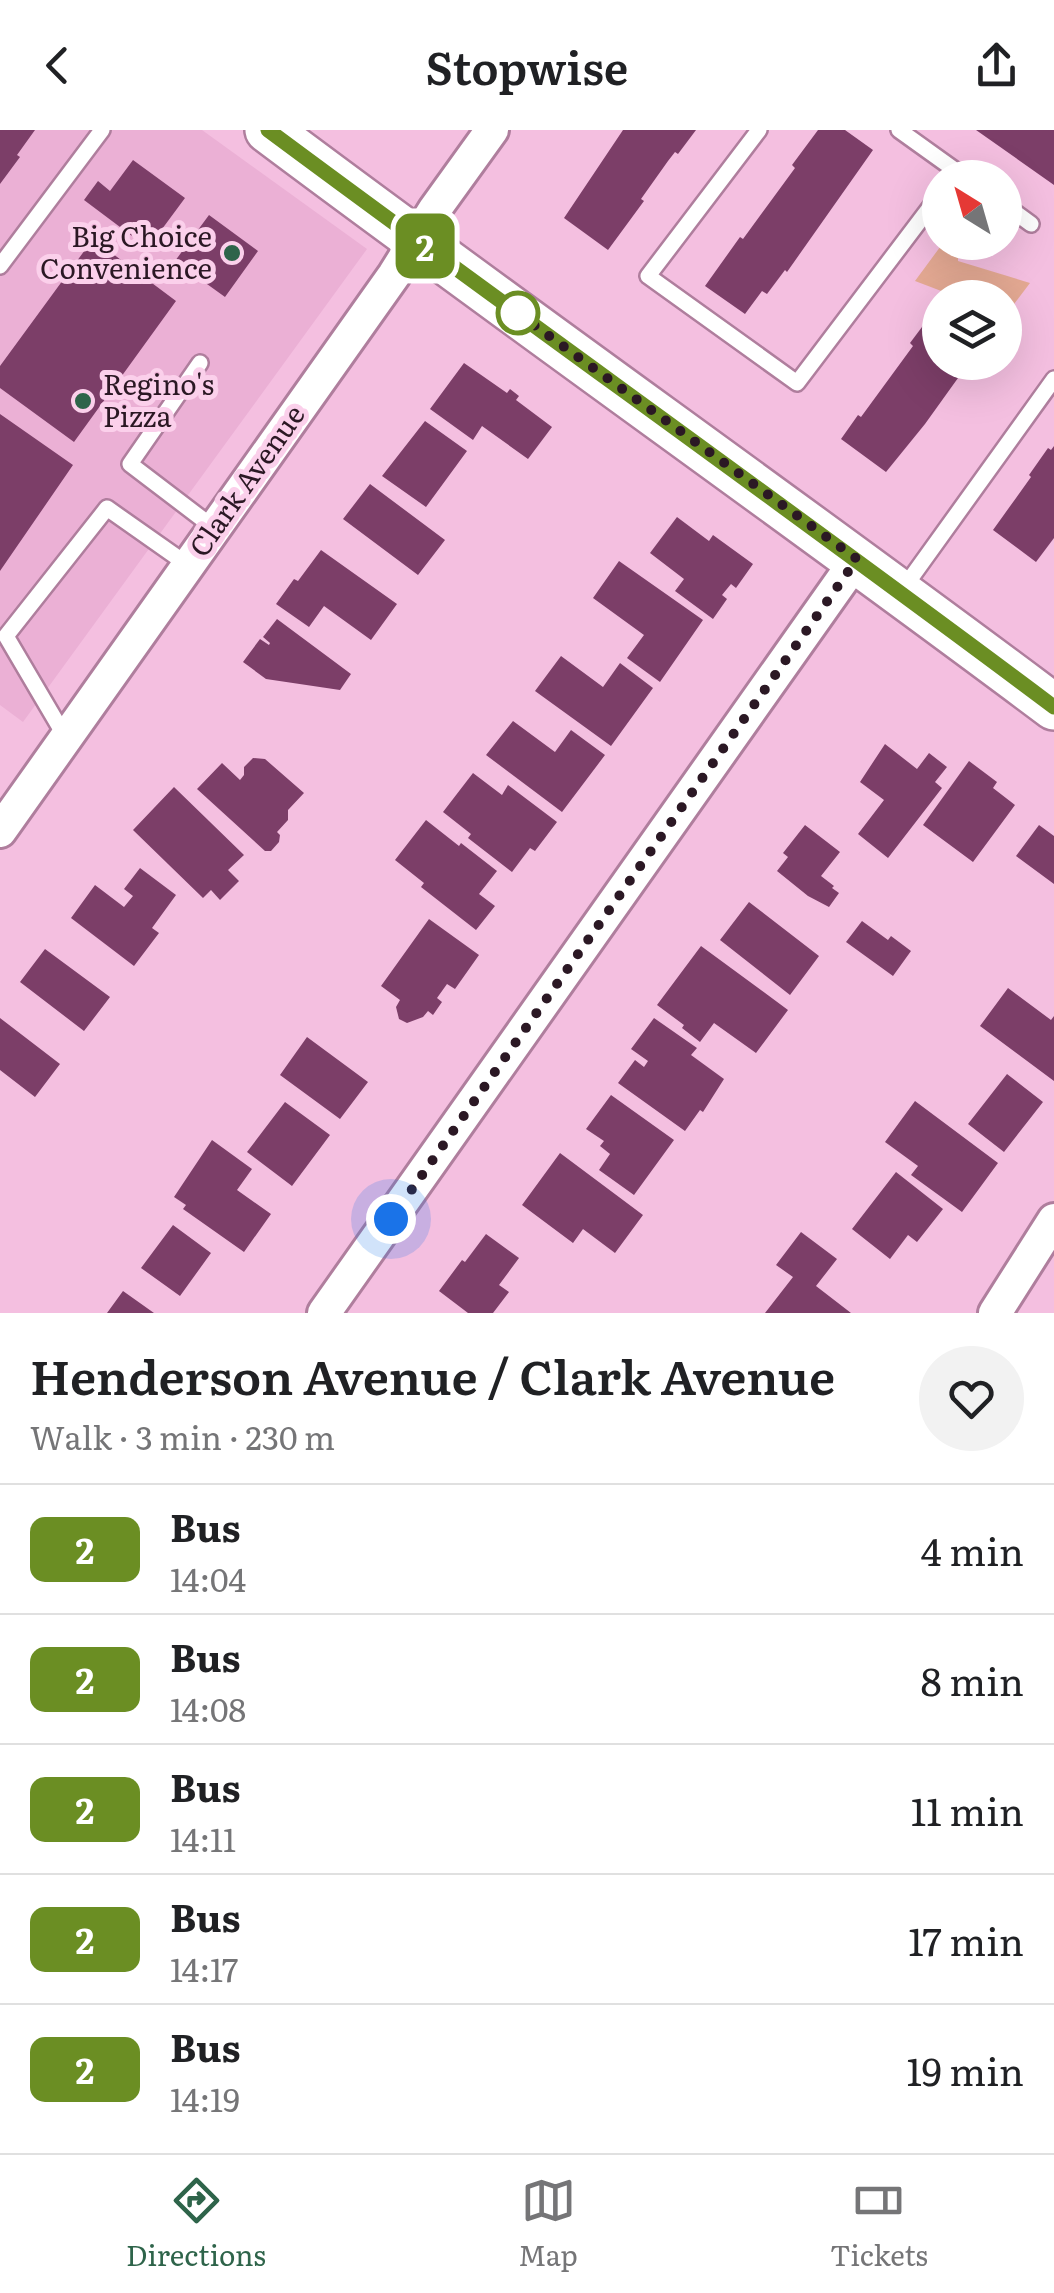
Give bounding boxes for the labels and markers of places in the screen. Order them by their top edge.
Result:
place label: Big Choice Convenience [40,214,212,288]
marker: Big Choice Convenience [221,242,243,264]
unlabelled marker [497,292,539,334]
place label: Regino's Pizza [103,362,214,436]
marker: Regino's Pizza [72,390,94,412]

